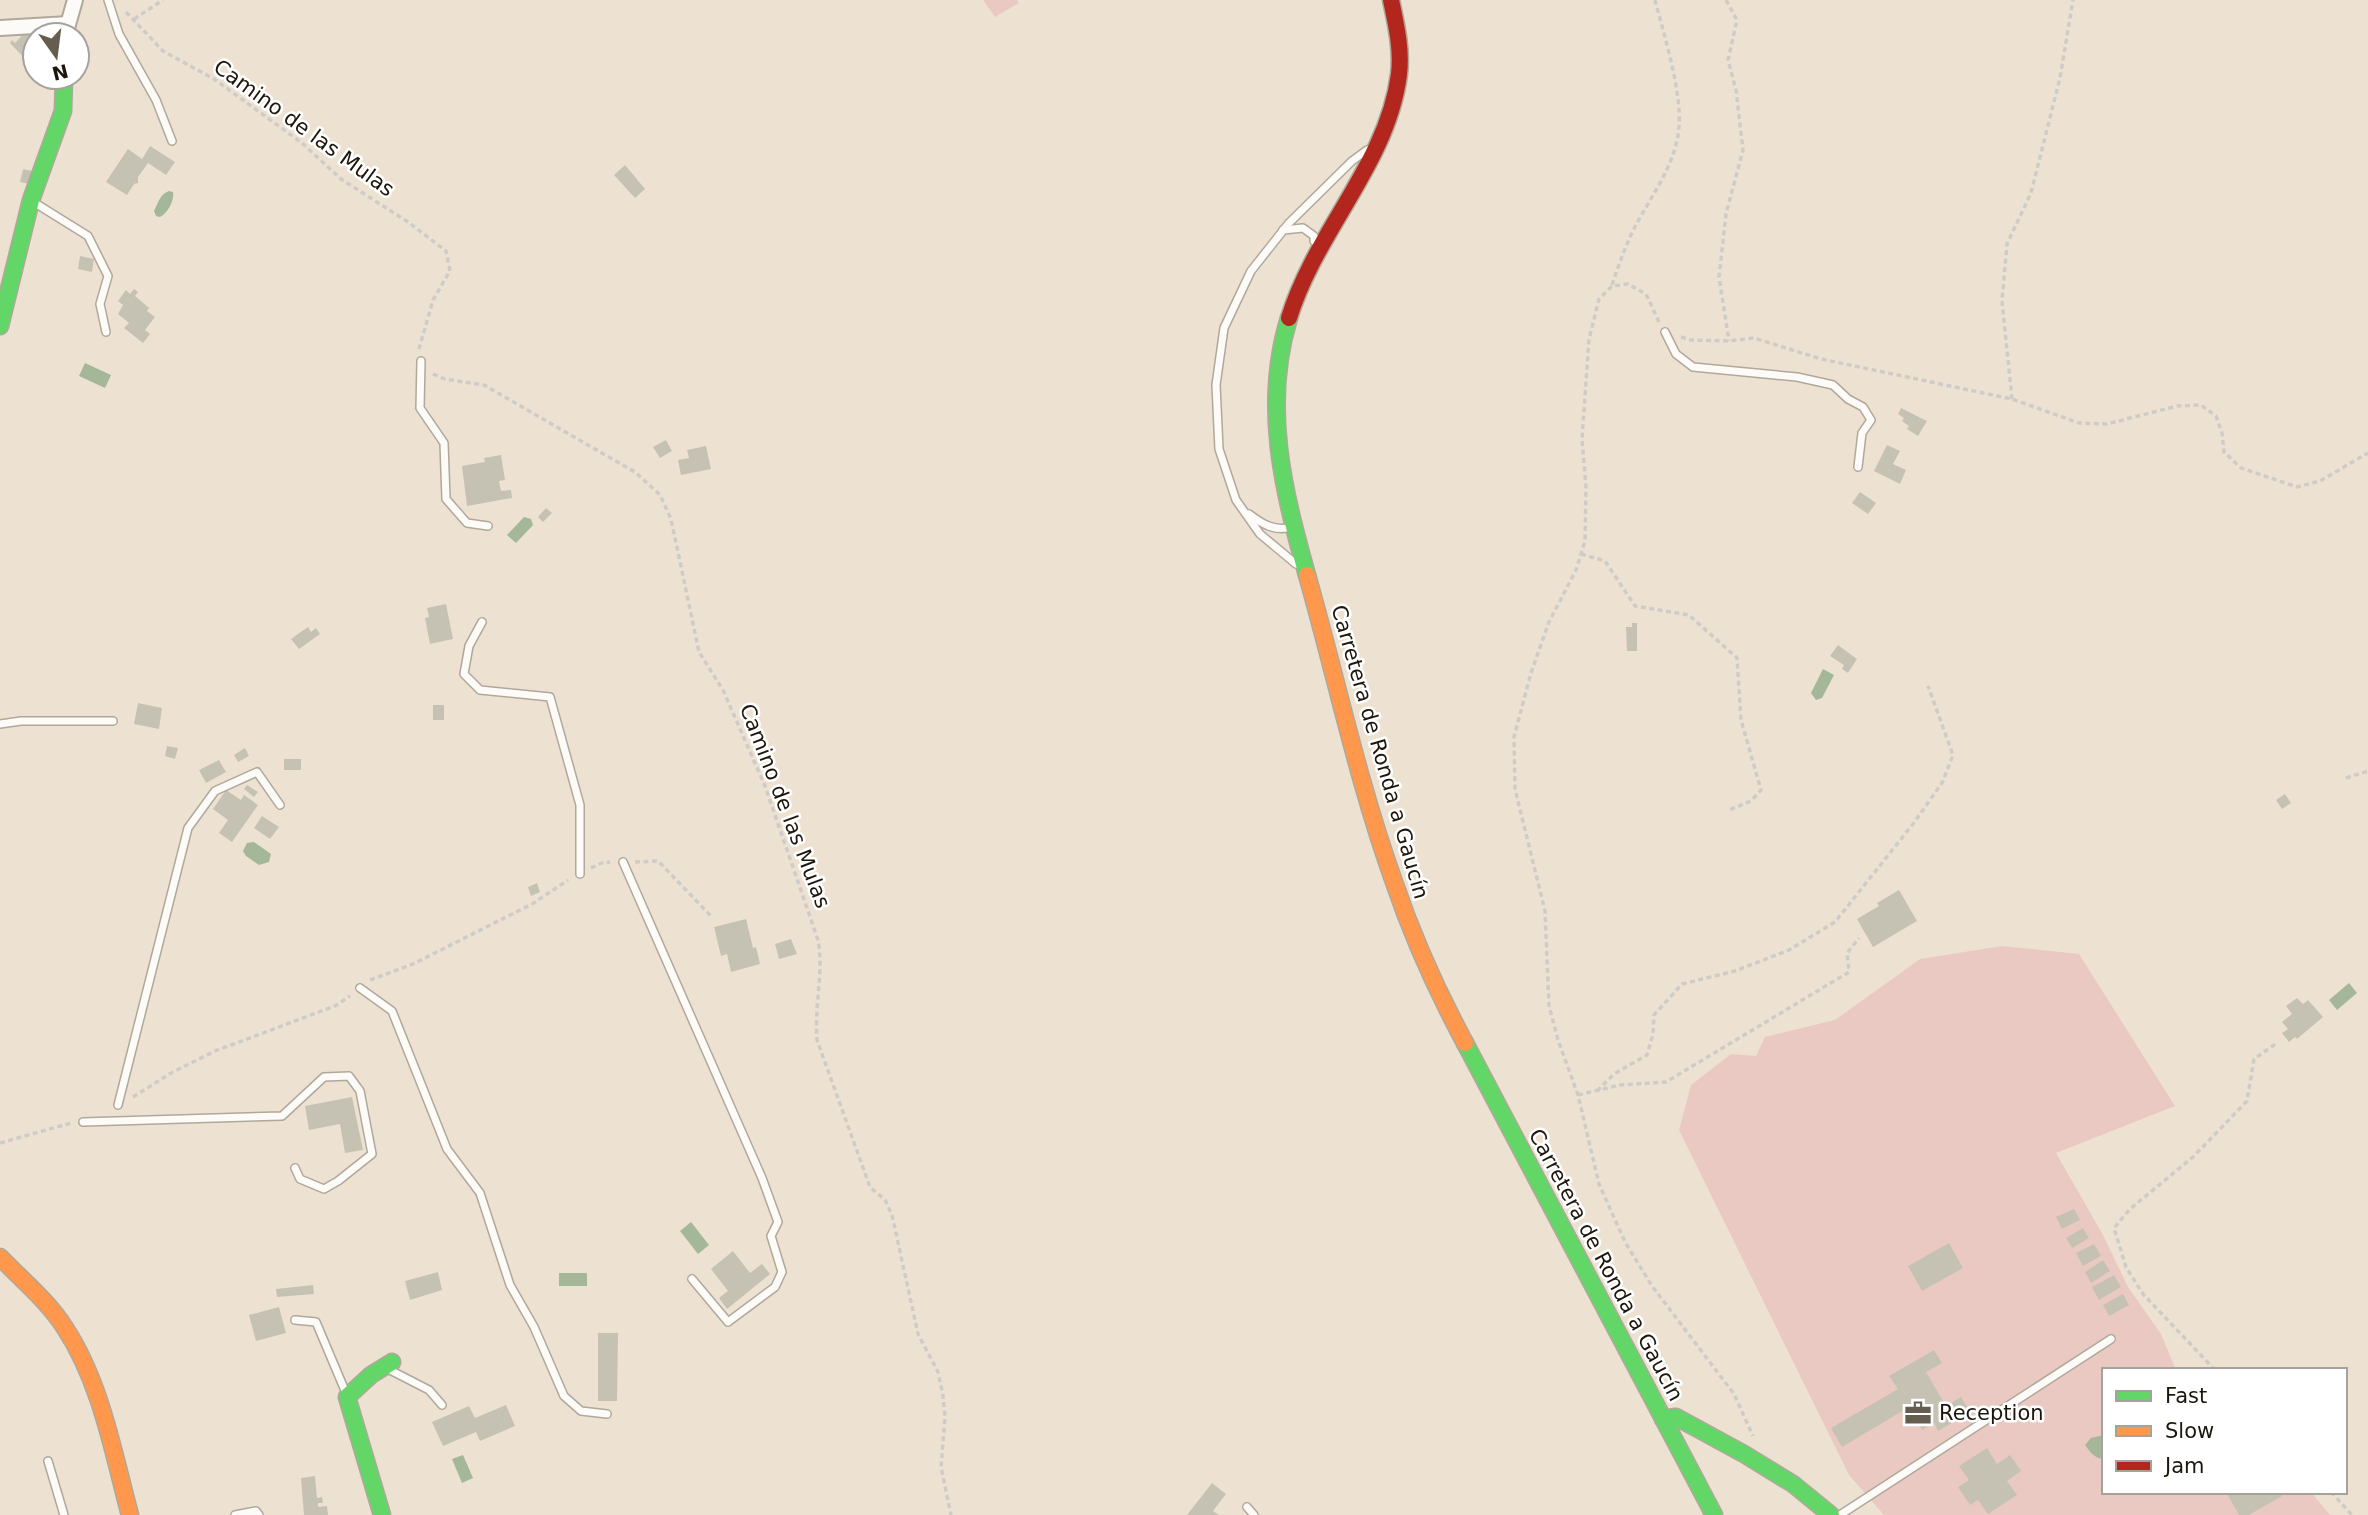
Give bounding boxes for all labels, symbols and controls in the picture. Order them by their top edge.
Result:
north arrow [21,21,91,91]
street label: Camino de las Mulas [209,55,399,201]
text: N [50,60,70,85]
street label: Carretera de Ronda a Gaucín [1326,602,1434,902]
street label: Camino de las Mulas [735,700,835,912]
street label: Carretera de Ronda a Gaucín [1524,1125,1688,1405]
legend [2102,1368,2347,1494]
text: Fast [2165,1384,2207,1408]
office icon: Reception [1903,1398,1933,1428]
place label: Reception [1939,1401,2044,1425]
text: Slow [2165,1419,2214,1443]
text: Jam [2163,1454,2205,1478]

